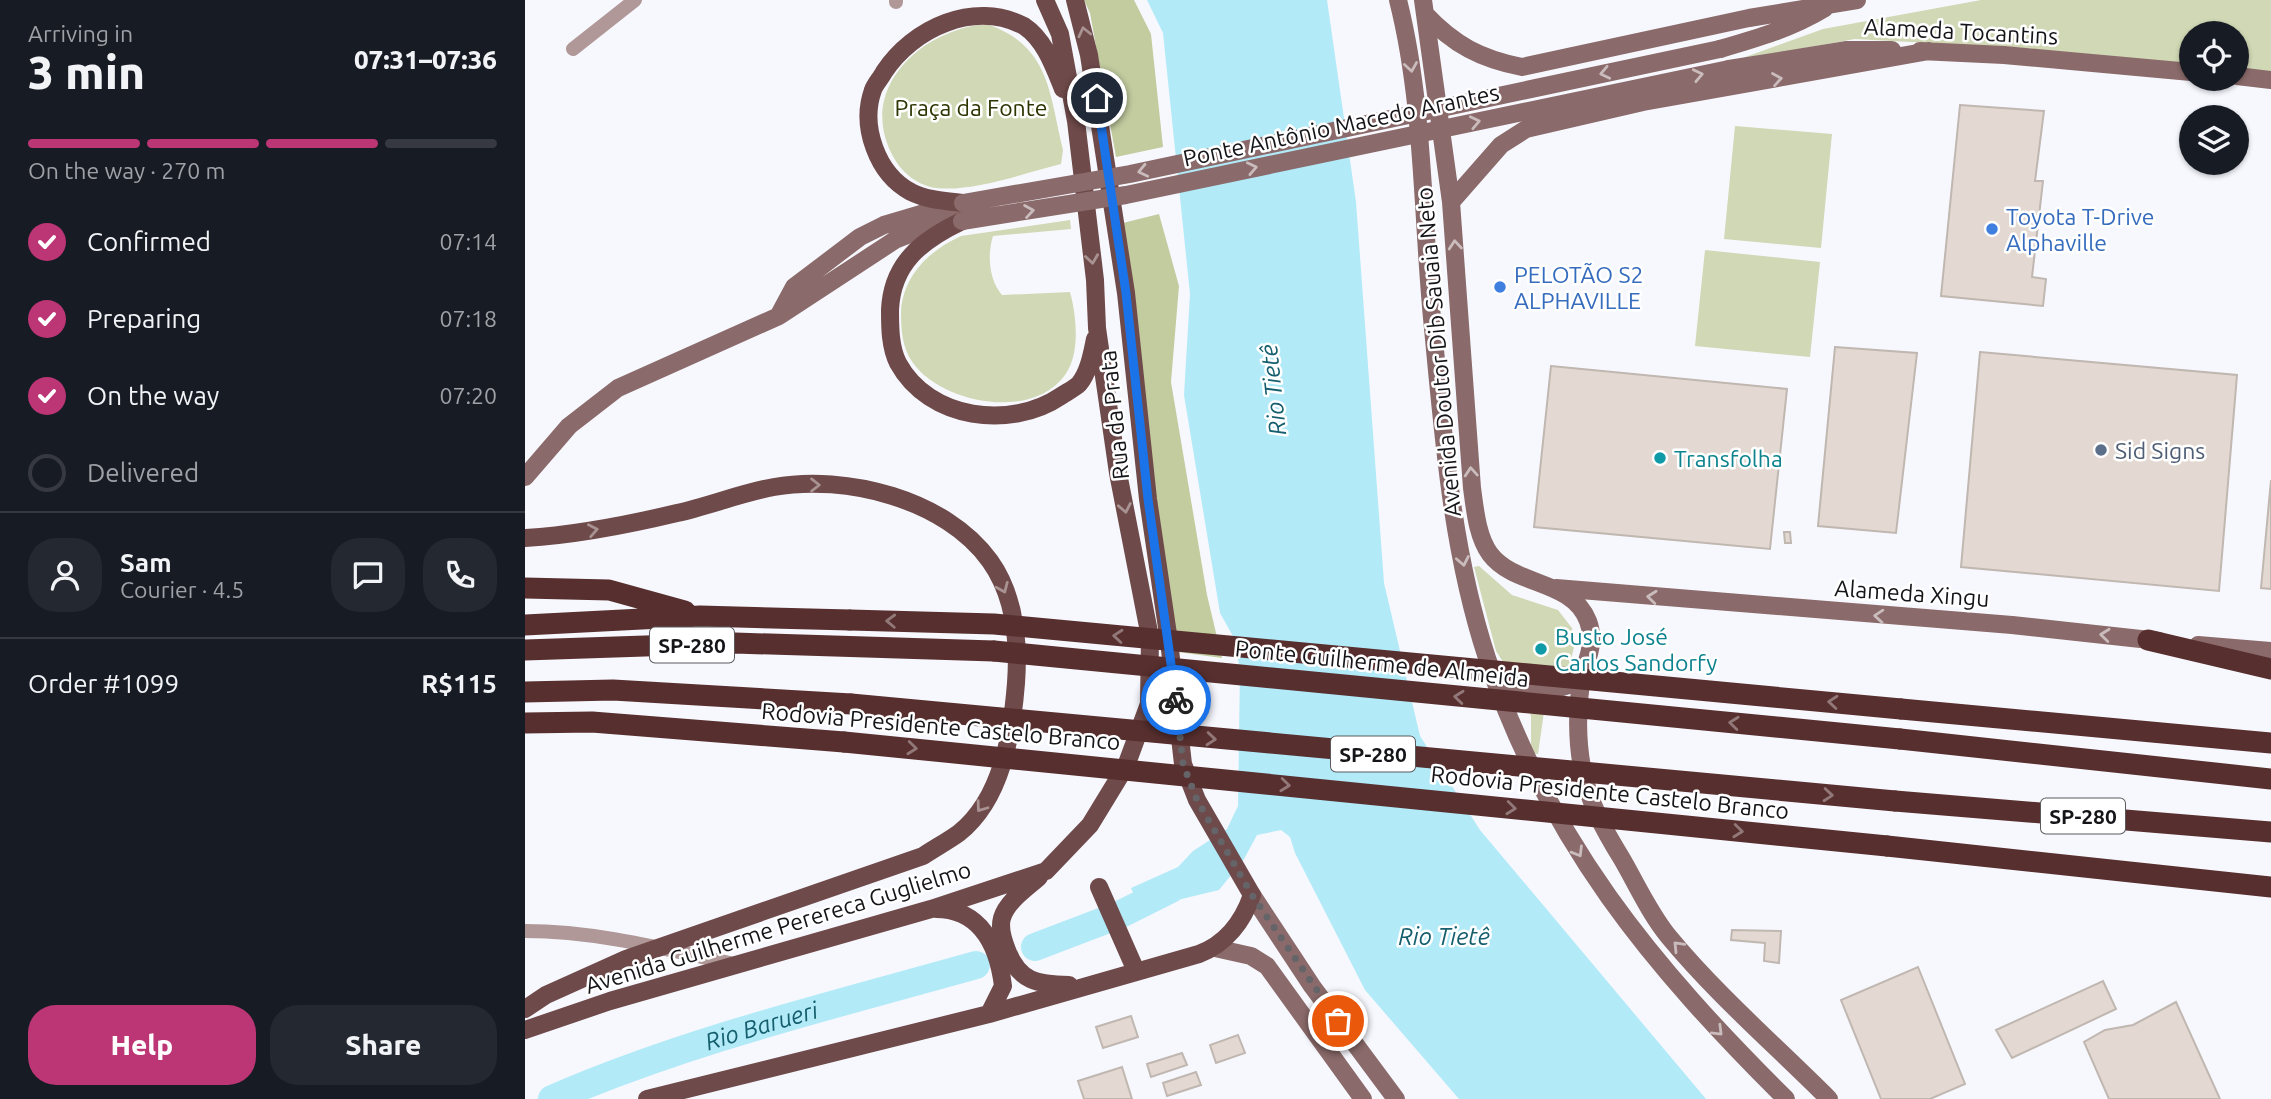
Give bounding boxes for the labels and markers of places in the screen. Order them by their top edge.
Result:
pin [1067,68,1127,128]
place label: Toyota T-Drive Alphaville [2006,204,2155,255]
marker: Toyota T-Drive Alphaville [1984,221,2000,237]
place label: PELOTÃO S2 ALPHAVILLE [1514,262,1643,313]
marker: PELOTÃO S2 ALPHAVILLE [1492,279,1508,295]
place label: Sid Signs [2115,438,2205,463]
marker: Sid Signs [2093,442,2109,458]
place label: Transfolha [1674,446,1783,471]
marker: Transfolha [1652,450,1668,466]
place label: Busto José Carlos Sandorfy [1555,624,1717,675]
marker: Busto José Carlos Sandorfy [1533,641,1549,657]
pin [1308,991,1368,1051]

